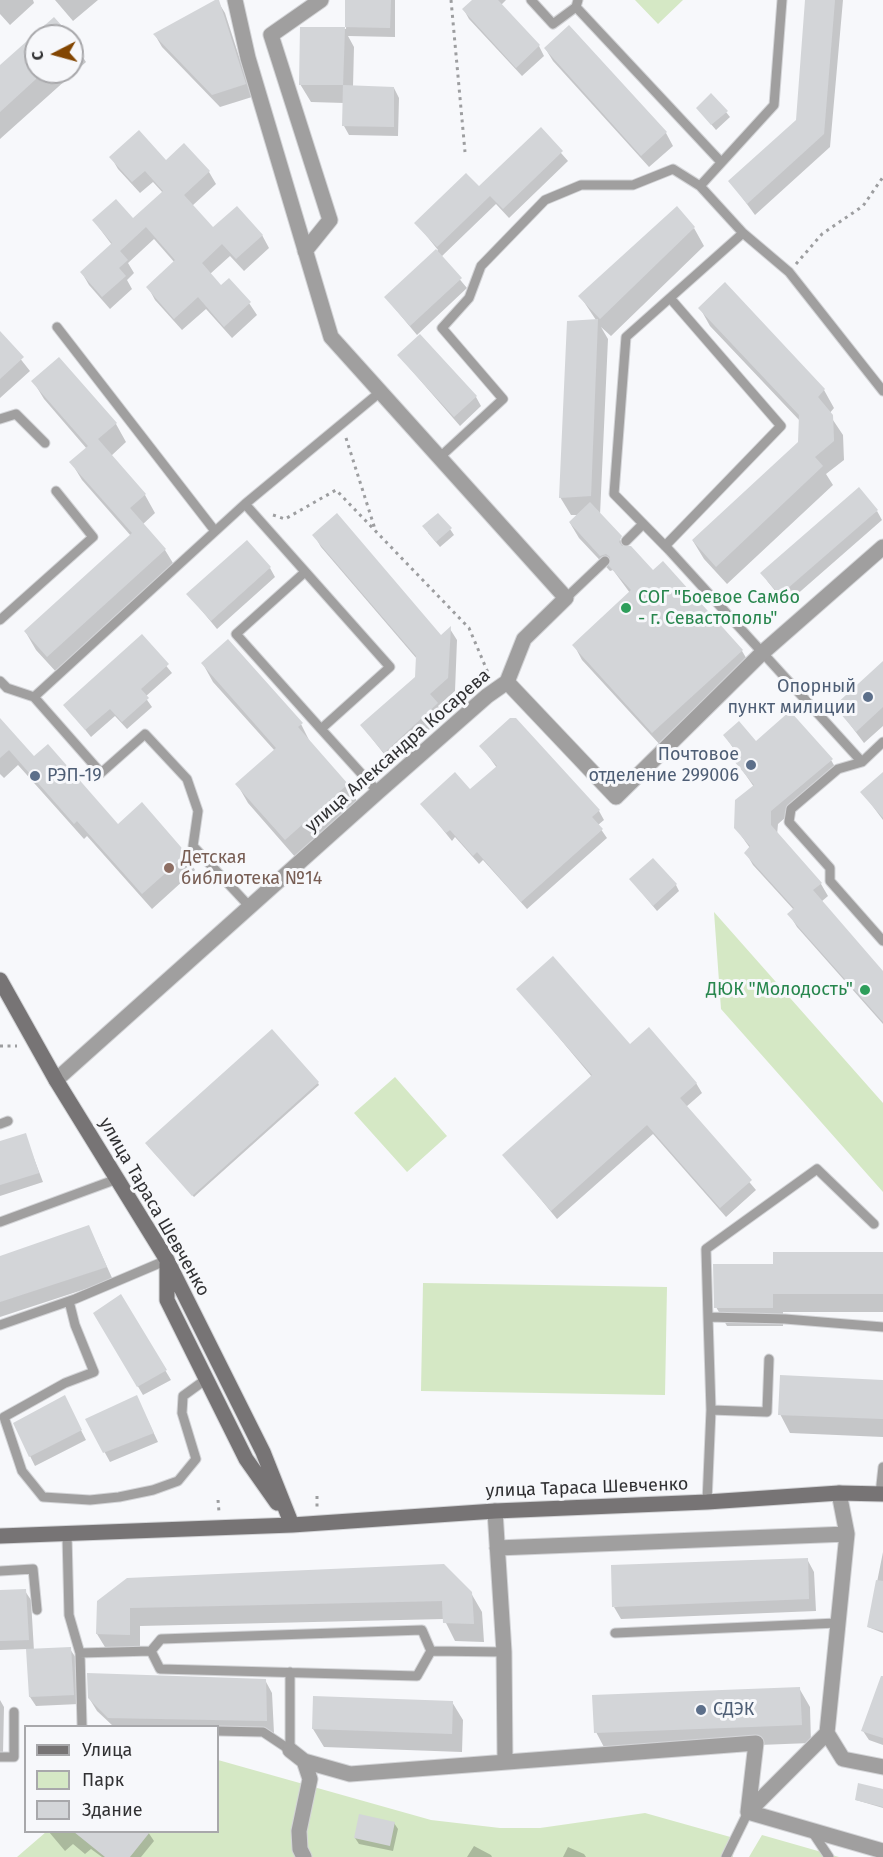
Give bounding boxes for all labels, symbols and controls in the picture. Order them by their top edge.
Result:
north arrow [24,24,84,84]
text: С [28,50,48,61]
place label: СОГ "Боевое Самбо - г. Севастополь" [638,587,800,630]
marker: СОГ "Боевое Самбо - г. Севастополь" [619,601,633,615]
street label: улица Александра Косарева [301,665,495,837]
place label: Опорный пункт милиции [727,676,856,718]
marker: Опорный пункт милиции [861,690,875,704]
place label: Почтовое отделение 299006 [589,744,739,786]
marker: Почтовое отделение 299006 [744,758,758,772]
place label: РЭП-19 [47,765,102,787]
marker: РЭП-19 [28,769,42,783]
place label: Детская библиотека №14 [181,847,322,890]
marker: Детская библиотека №14 [162,861,176,875]
place label: ДЮК "Молодость" [706,979,853,1001]
marker: ДЮК "Молодость" [858,983,872,997]
street label: улица Тараса Шевченко [94,1114,214,1300]
street label: улица Тараса Шевченко [485,1474,689,1502]
place label: СДЭК [713,1699,754,1721]
marker: СДЭК [694,1703,708,1717]
legend [24,1725,219,1833]
text: Улица [82,1739,132,1761]
text: Парк [82,1769,124,1791]
text: Здание [82,1799,143,1821]

